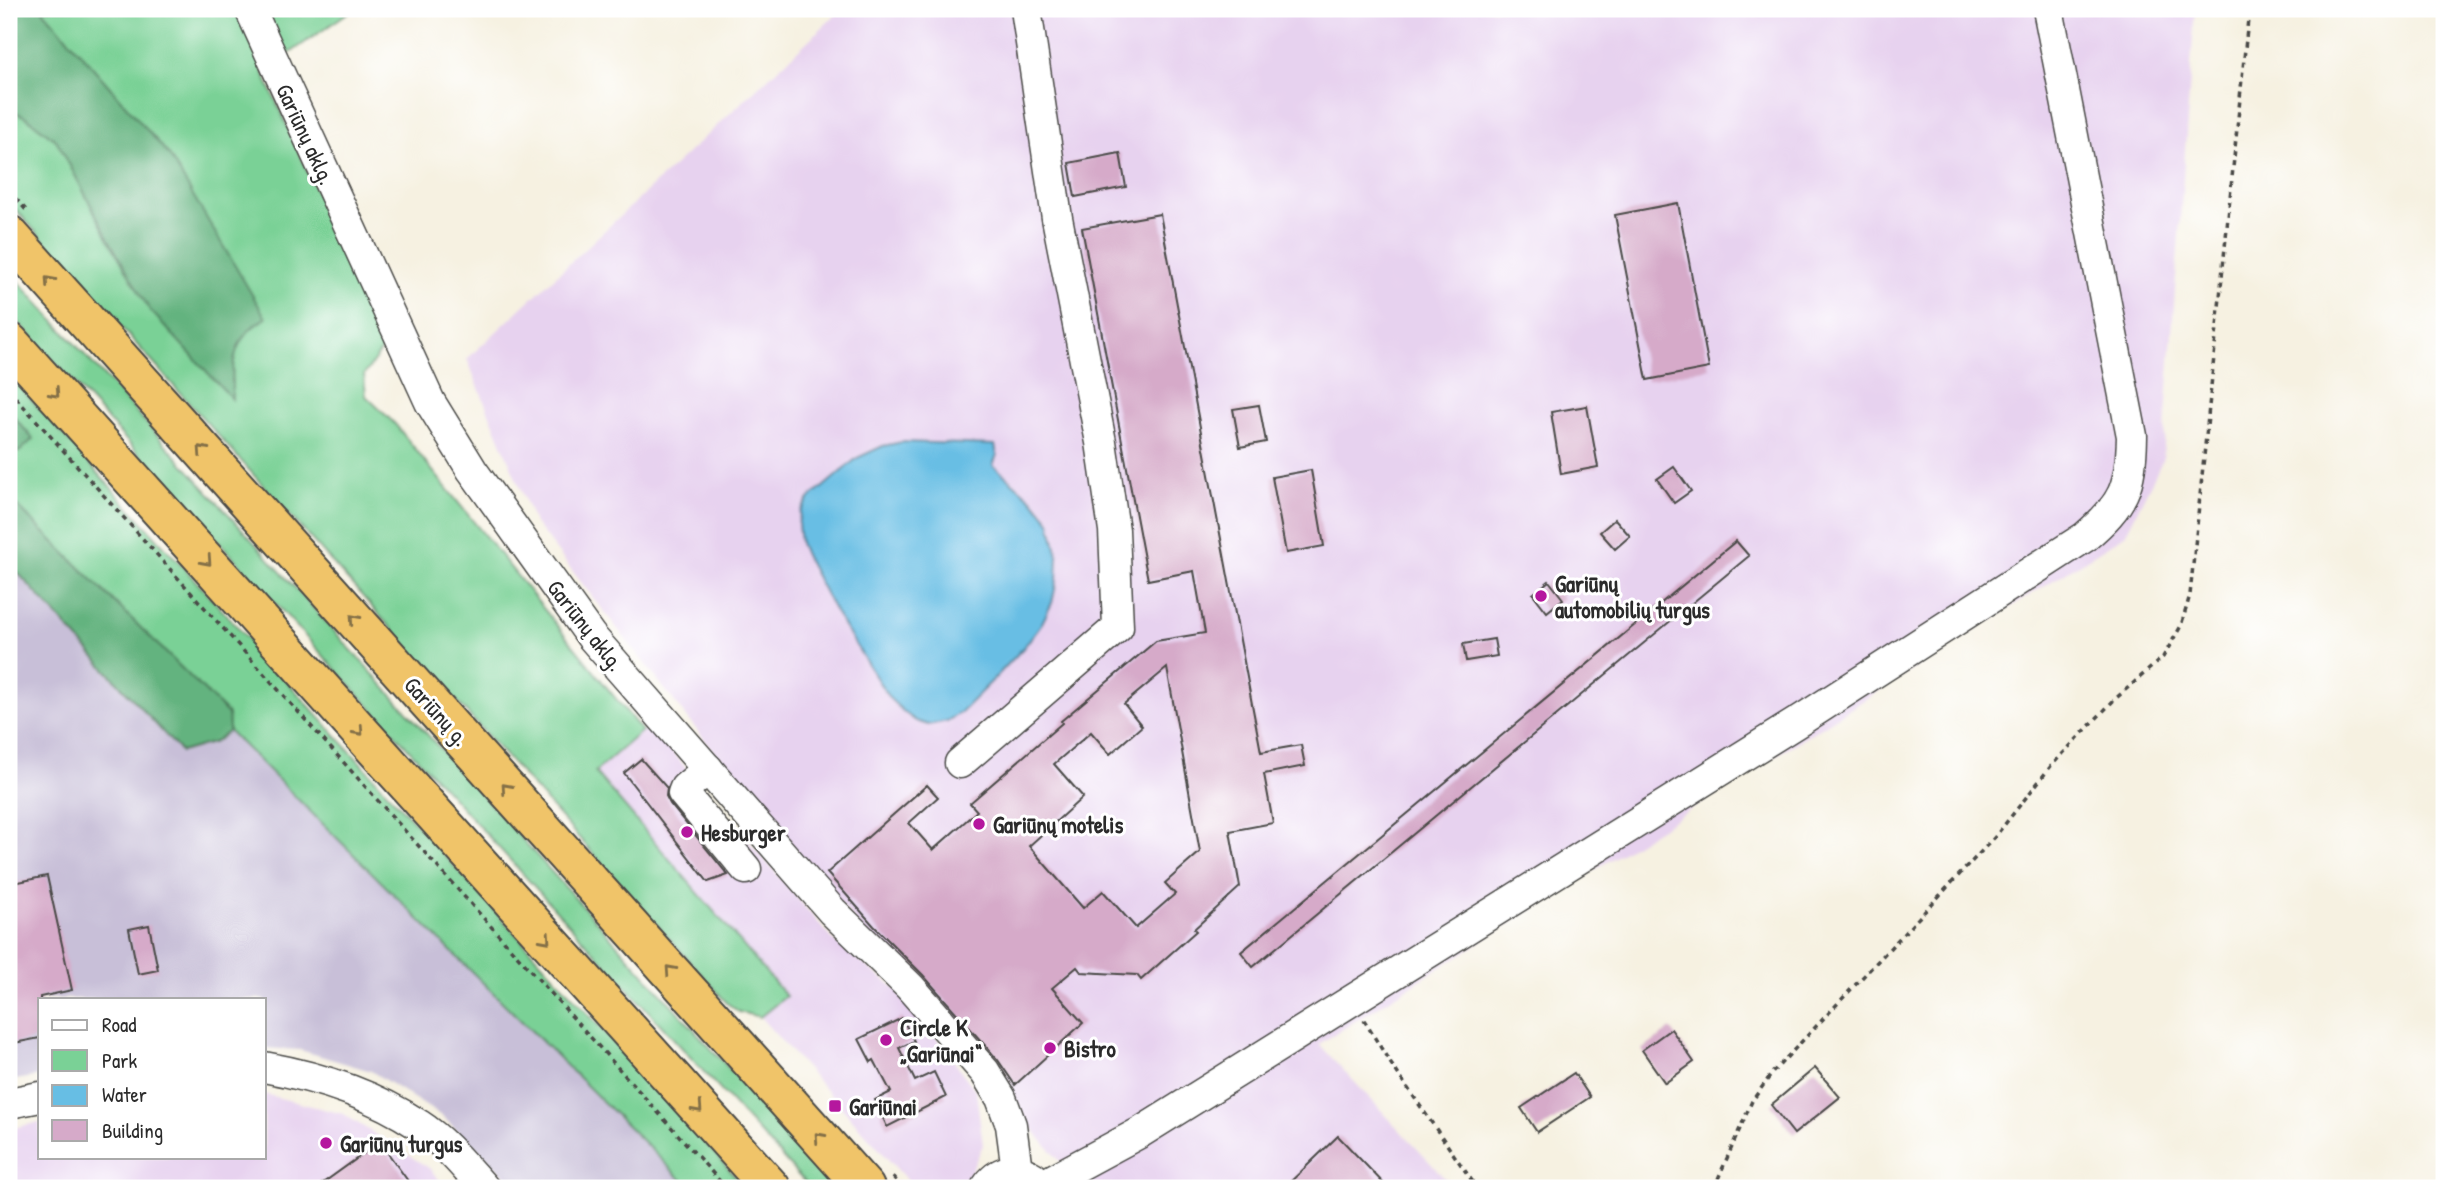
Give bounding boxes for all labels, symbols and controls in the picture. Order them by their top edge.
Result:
street label: Gariūnų aklg. [269,79,343,189]
one-way arrow [45,276,58,289]
one-way arrow [46,384,59,397]
one-way arrow [197,445,210,458]
one-way arrow [199,553,211,566]
place label: Gariūnų automobilių turgus [1555,568,1710,626]
street label: Gariūnų aklg. [541,573,631,677]
marker: Gariūnų automobilių turgus [1533,588,1549,604]
one-way arrow [350,614,362,627]
street label: Gariūnų g. [398,670,476,752]
one-way arrow [351,723,363,736]
one-way arrow [502,783,514,796]
place label: Gariūnų motelis [993,809,1123,840]
marker: Gariūnų motelis [971,816,987,832]
place label: Hesburger [701,817,786,849]
marker: Hesburger [679,824,695,840]
one-way arrow [537,931,550,944]
one-way arrow [666,965,678,978]
legend [38,998,266,1158]
text: Road [102,1010,136,1039]
place label: Circle K „Gariūnai“ [900,1012,982,1069]
marker: Circle K „Gariūnai“ [878,1032,894,1048]
place label: Bistro [1064,1033,1116,1064]
marker: Bistro [1042,1040,1058,1056]
text: Park [102,1046,137,1075]
text: Water [102,1080,147,1109]
place label: Gariūnai [849,1091,917,1122]
marker: Gariūnai [827,1098,843,1114]
one-way arrow [690,1099,702,1112]
text: Building [102,1116,163,1145]
place label: Gariūnų turgus [340,1128,463,1160]
one-way arrow [815,1132,827,1145]
marker: Gariūnų turgus [318,1135,334,1151]

